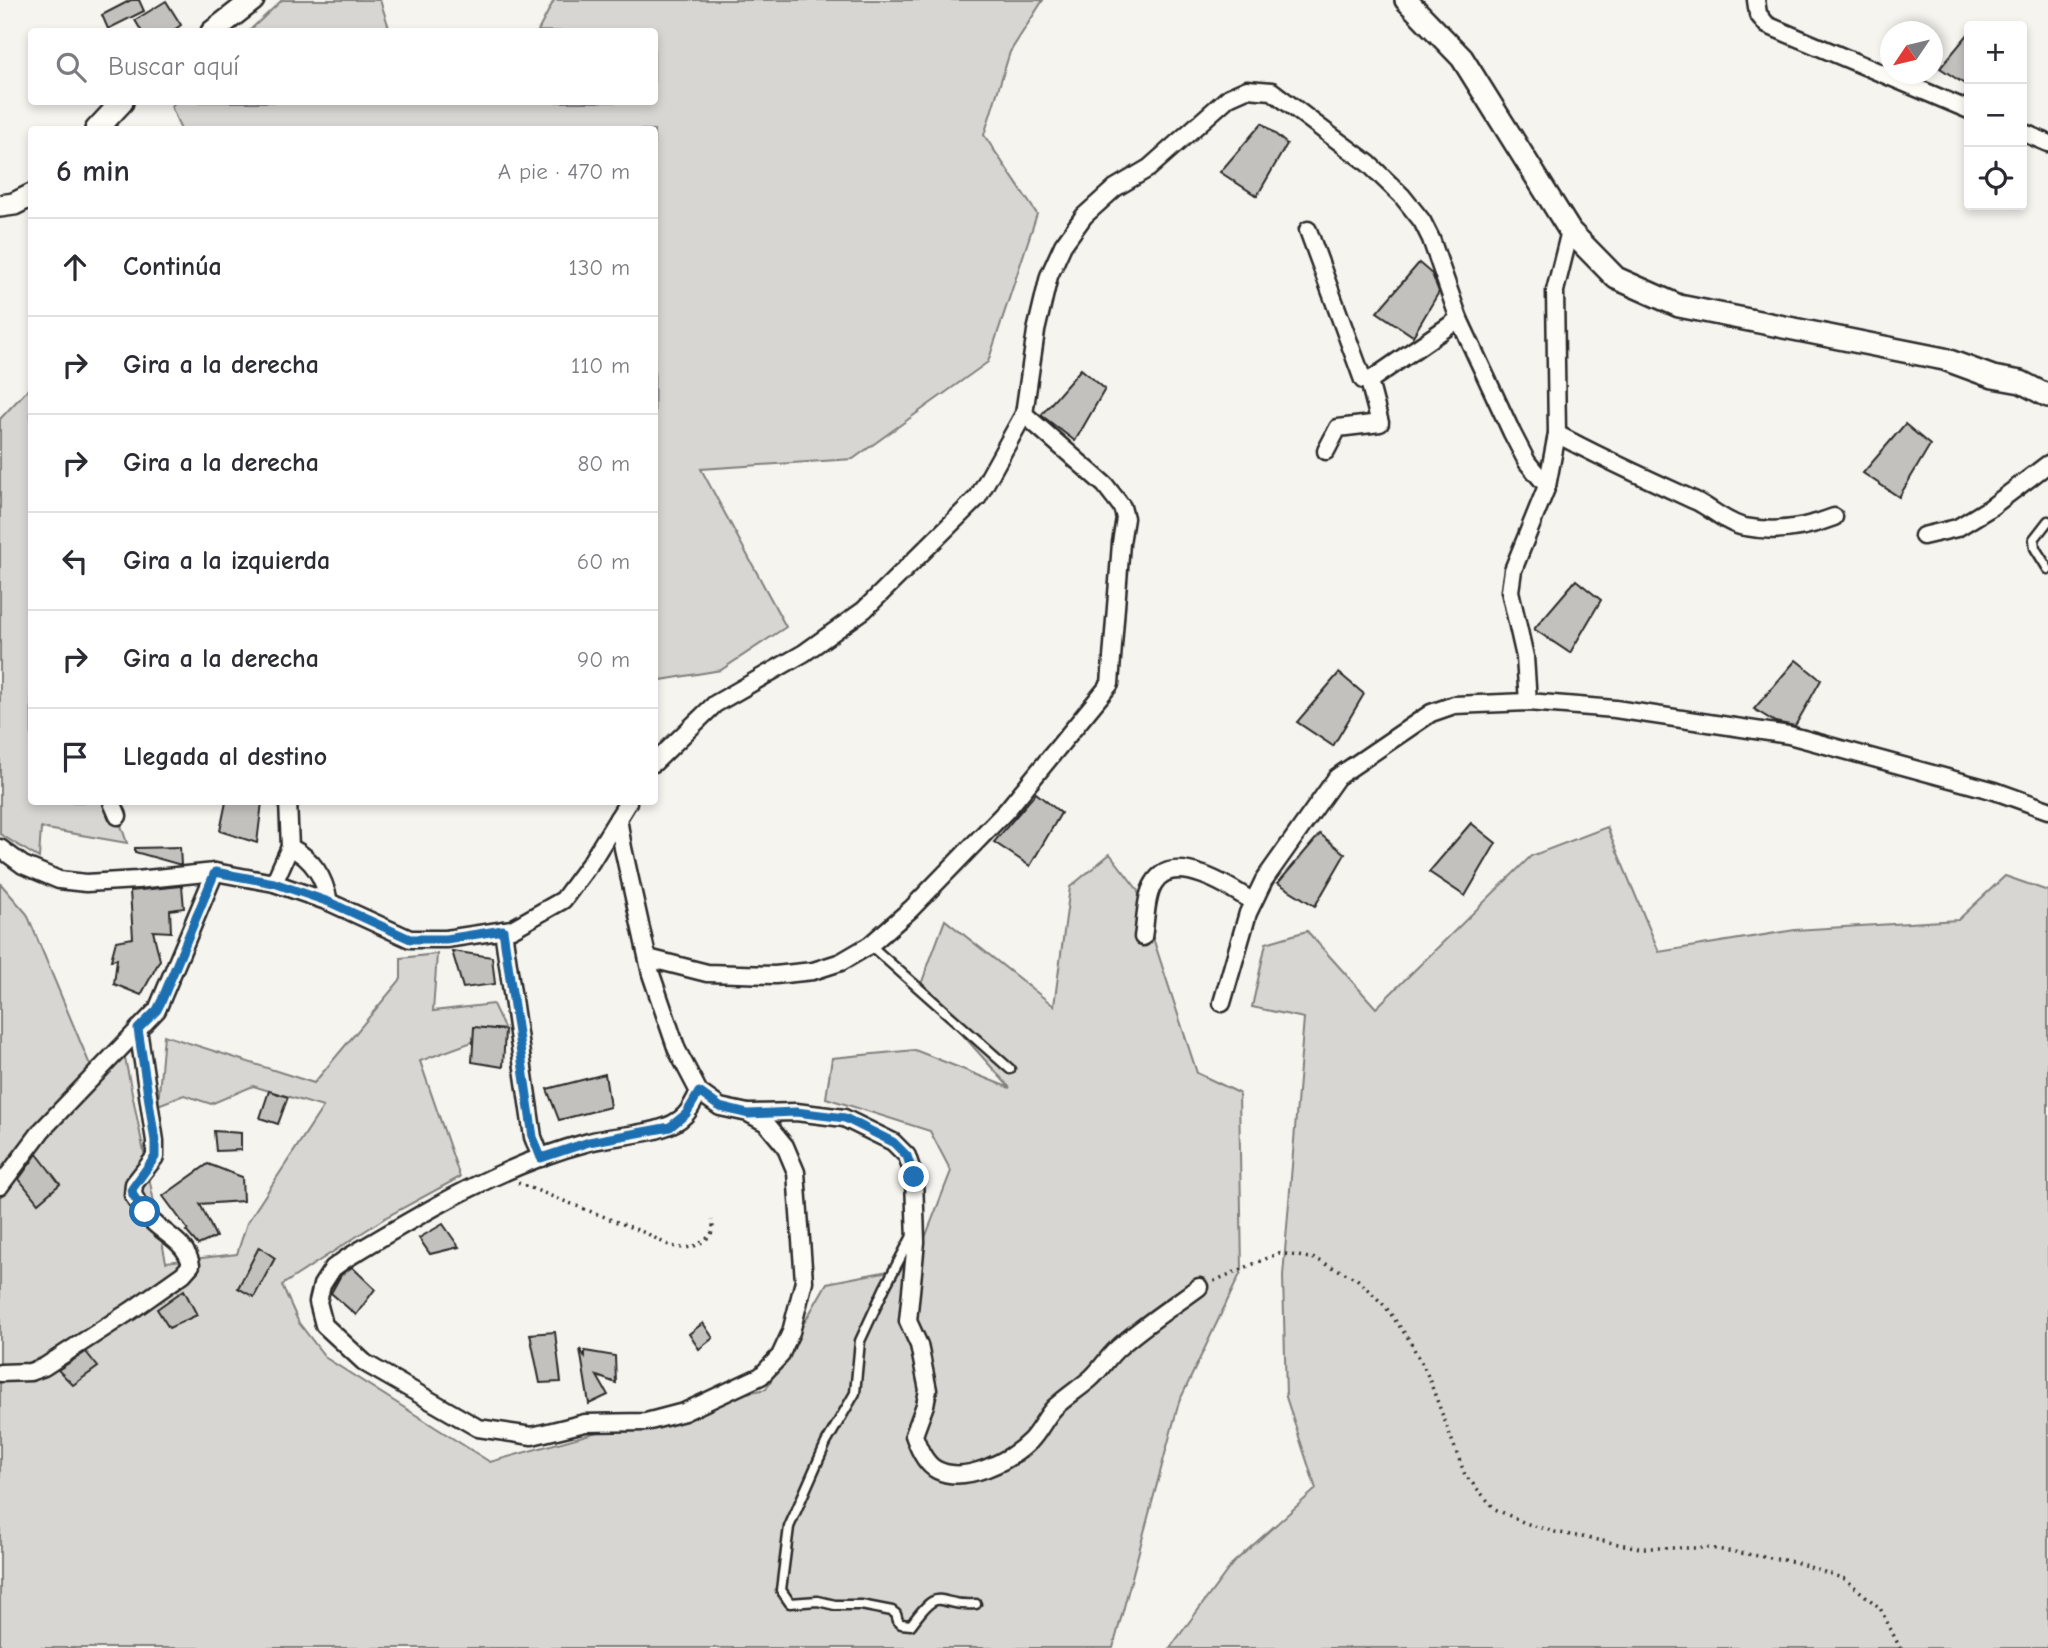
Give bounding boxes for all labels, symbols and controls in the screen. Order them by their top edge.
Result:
north arrow [1880,21,1943,84]
map controls [1964,21,2027,210]
button: + [1964,21,2027,84]
search box [28,28,658,105]
icon: search [52,48,90,86]
text: Buscar aquí [108,52,239,82]
button: − [1964,84,2027,147]
button: locate [1964,147,2027,210]
text: 6 min [56,154,130,189]
text: A pie · 470 m [498,158,630,185]
icon: ahead [56,248,94,286]
text: Continúa [123,252,222,282]
text: 130 m [569,254,630,281]
icon: right [56,346,94,384]
text: Gira a la derecha [123,350,319,380]
text: 110 m [571,352,630,379]
icon: right [56,444,94,482]
text: Gira a la derecha [123,448,319,478]
text: 80 m [577,450,630,477]
icon: left [56,542,94,580]
text: Gira a la izquierda [123,546,330,576]
text: 60 m [577,548,630,575]
icon: right [56,640,94,678]
text: Gira a la derecha [123,644,319,674]
text: 90 m [577,646,630,673]
icon: arrive [56,738,94,776]
text: Llegada al destino [123,742,327,772]
route end [898,1161,929,1192]
route start [129,1196,160,1227]

